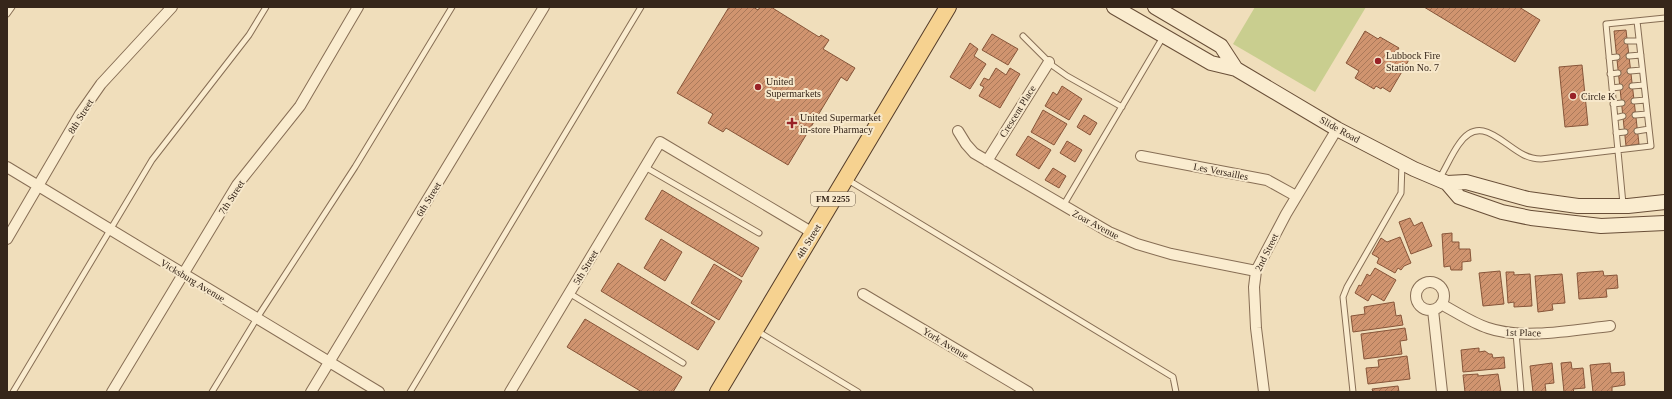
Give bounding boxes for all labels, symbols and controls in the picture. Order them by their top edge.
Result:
place label: Lubbock Fire Station No. 7 [1386,50,1441,73]
marker: Lubbock Fire Station No. 7 [1373,56,1383,66]
place label: United Supermarkets [766,76,821,99]
marker: United Supermarkets [753,82,763,92]
street label: Crescent Place [997,83,1038,139]
marker: Circle K [1568,91,1578,101]
place label: Circle K [1581,91,1616,102]
street label: 8th Street [66,97,95,136]
place label: United Supermarket in-store Pharmacy [800,112,881,135]
street label: Slide Road [1318,114,1362,145]
marker: United Supermarket in-store Pharmacy [787,118,797,128]
street label: Les Versailles [1193,161,1249,182]
street label: 7th Street [216,178,247,216]
street label: 6th Street [414,180,443,219]
road number: FM 2255 [811,192,855,206]
street label: Zoar Avenue [1071,208,1121,242]
street label: 4th Street [794,222,823,261]
street label: 2nd Street [1253,231,1280,273]
street label: 5th Street [571,248,600,287]
street label: Vicksburg Avenue [159,257,227,304]
street label: York Avenue [921,325,971,362]
street label: 1st Place [1505,327,1542,338]

